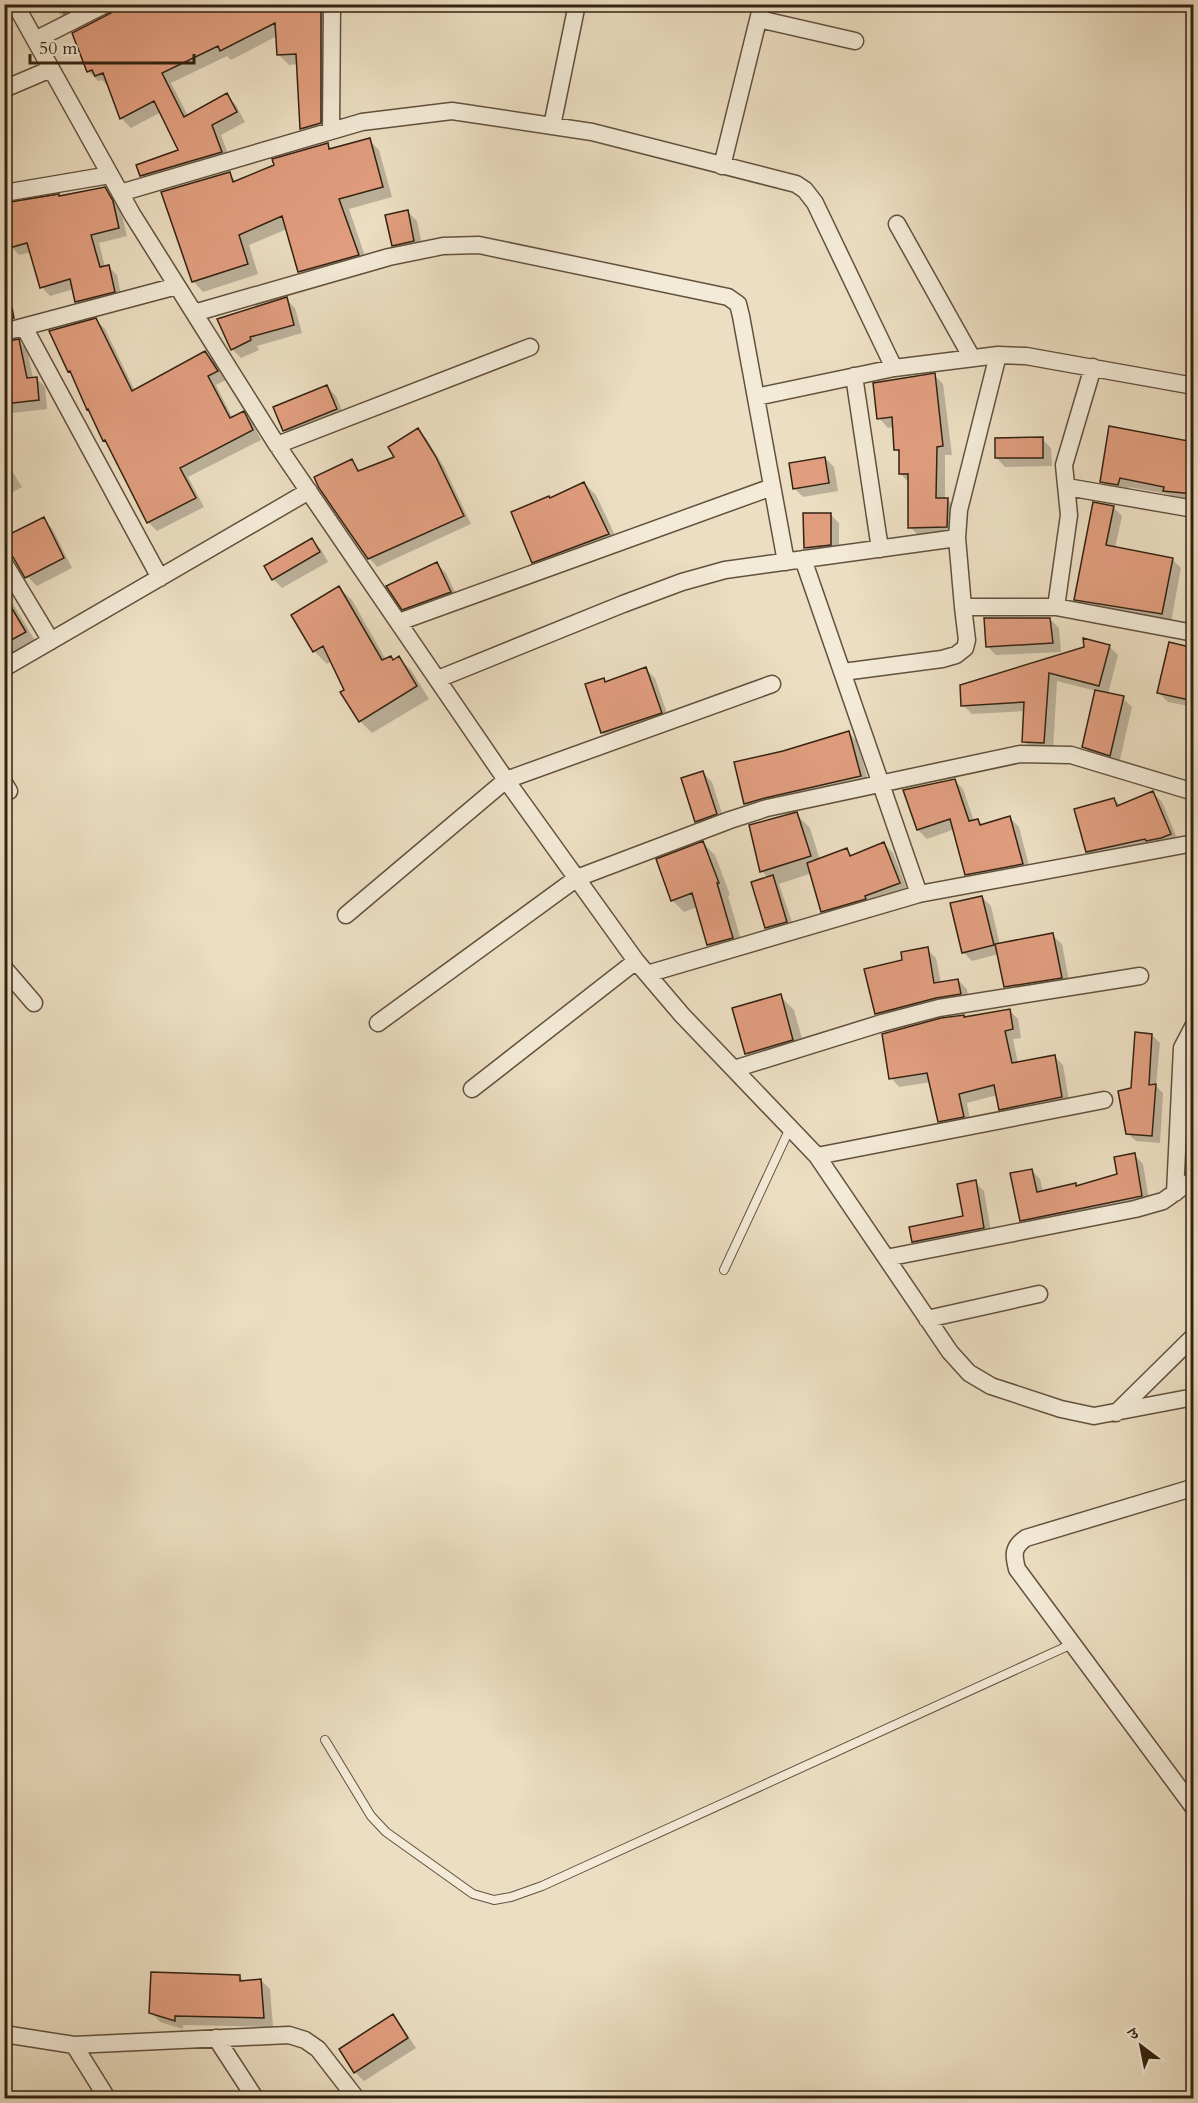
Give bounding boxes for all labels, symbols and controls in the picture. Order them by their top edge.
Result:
scale bar [30,27,194,65]
text: 50 m [39,36,78,61]
north arrow [1111,2016,1171,2076]
text: उ [1123,2022,1144,2046]

